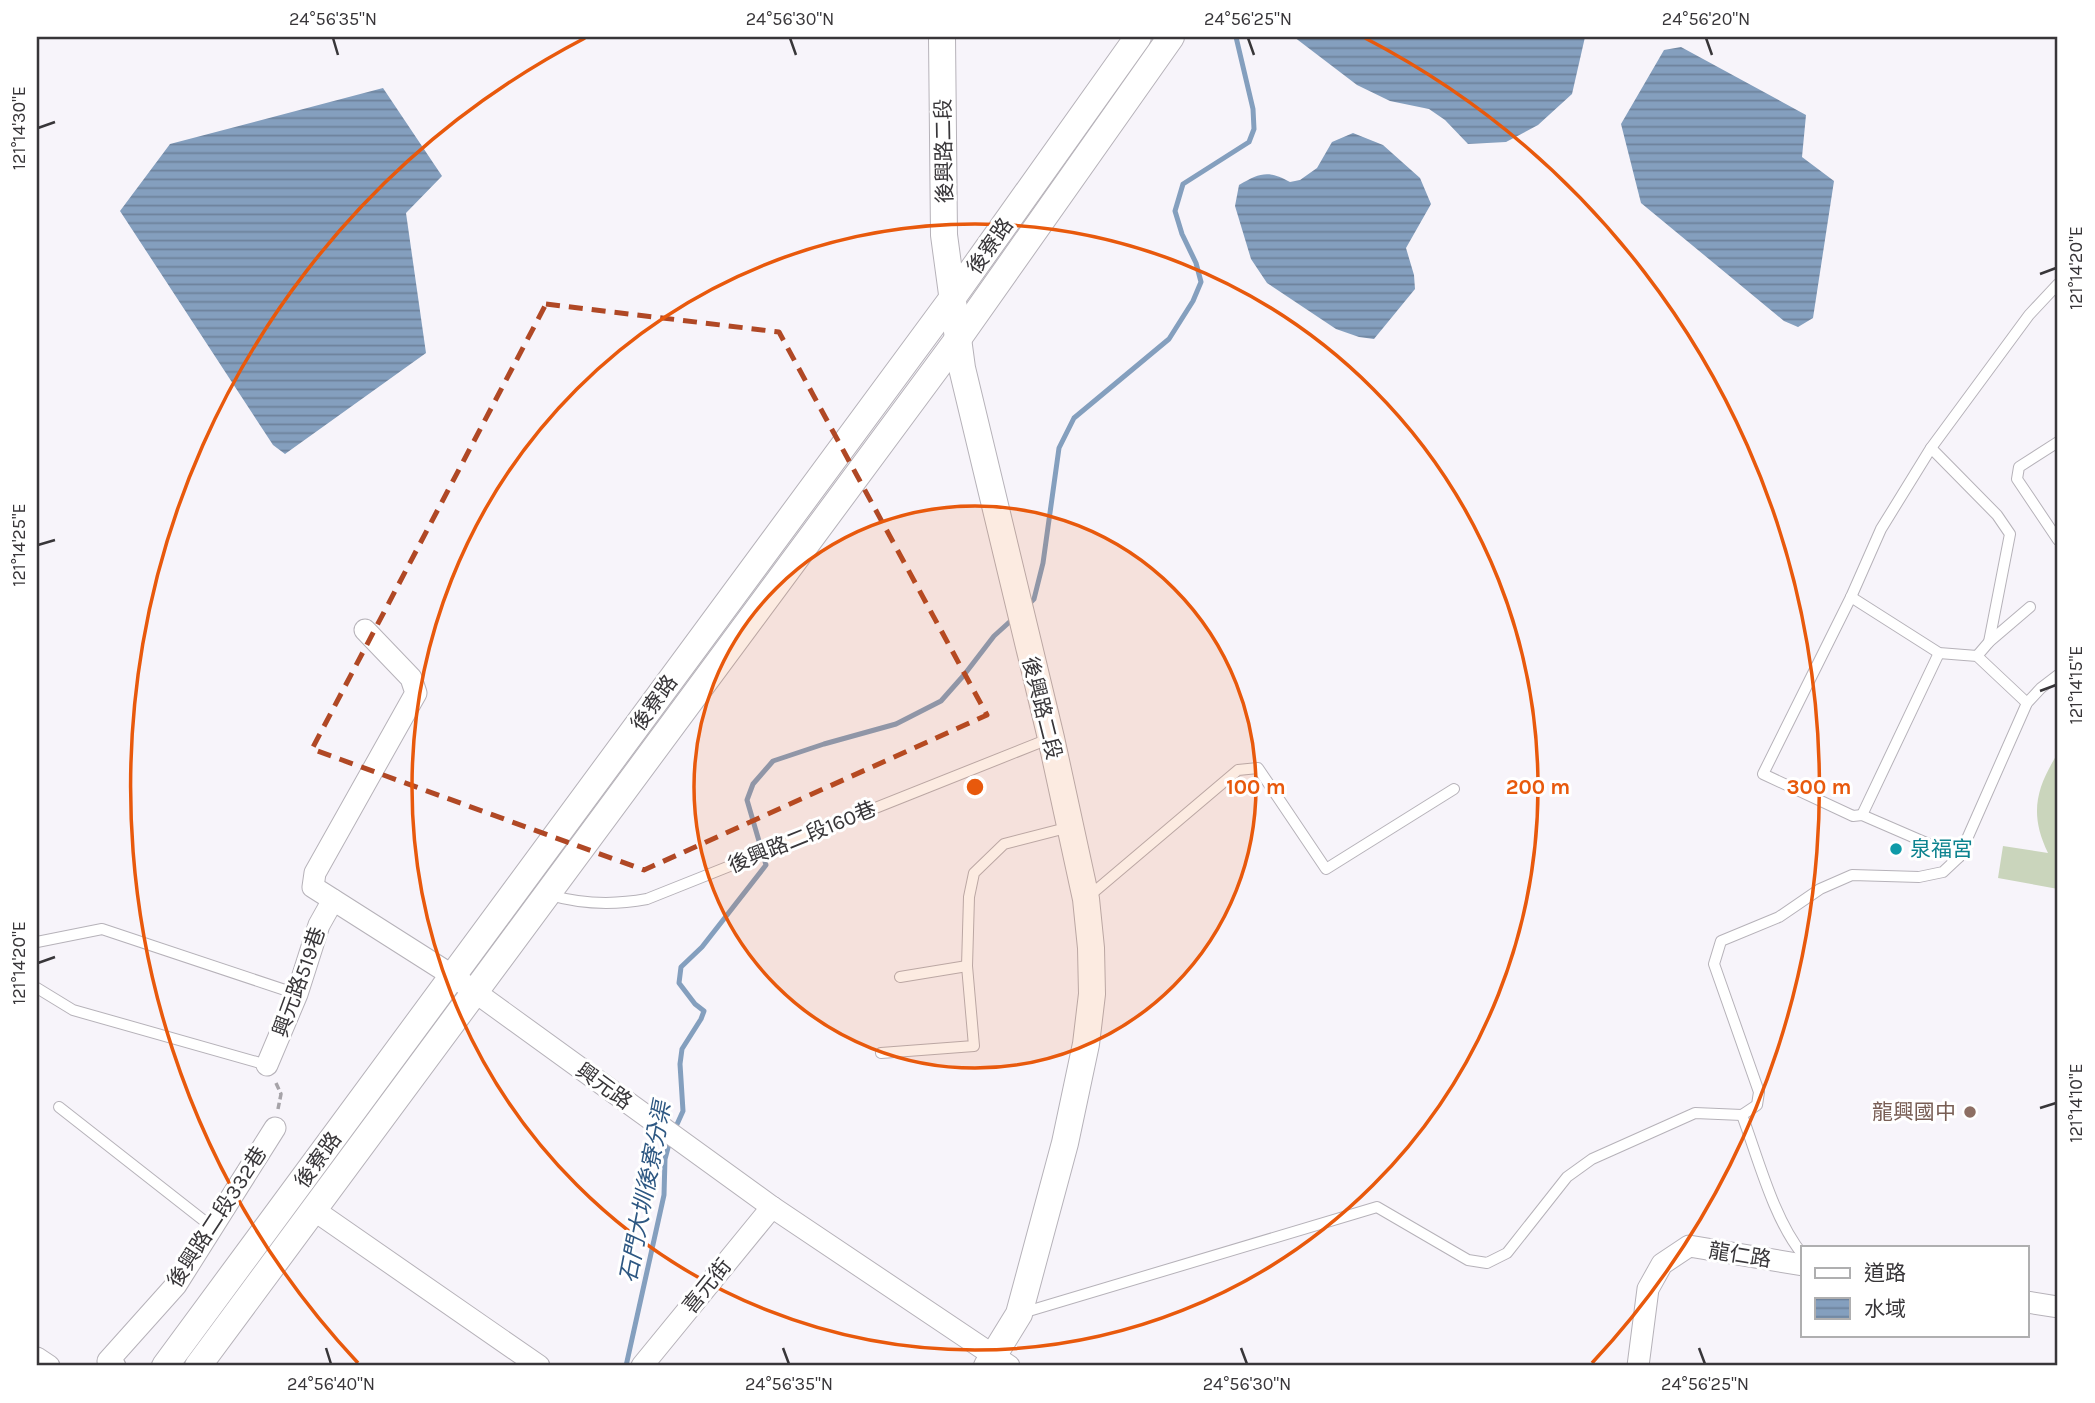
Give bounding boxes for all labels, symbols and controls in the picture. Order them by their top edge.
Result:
text: 24°56'35"N [289,8,377,30]
text: 24°56'30"N [746,8,834,30]
text: 24°56'25"N [1204,8,1292,30]
text: 24°56'20"N [1662,8,1750,30]
text: 121°14'30"E [8,86,30,170]
street label: 後興路二段 [931,98,957,204]
street label: 後寮路 [962,213,1018,279]
text: 121°14'20"E [2065,226,2087,310]
text: 121°14'25"E [8,503,30,587]
text: 121°14'15"E [2065,646,2087,724]
street label: 後興路二段 [1018,654,1066,762]
street label: 後寮路 [626,670,682,736]
centre of rings [963,775,987,799]
text: 100 m [1226,775,1286,799]
text: 200 m [1506,775,1570,799]
text: 300 m [1787,775,1851,799]
street label: 後興路二段160巷 [725,796,879,878]
place label: 泉福宮 [1910,837,1973,861]
marker: 泉福宮 [1888,841,1904,857]
text: 121°14'20"E [8,921,30,1005]
street label: 興元路519巷 [268,924,330,1040]
street label: 興元路 [571,1058,637,1114]
text: 121°14'10"E [2065,1063,2087,1143]
water label: 石門大圳後寮分渠 [615,1096,677,1285]
place label: 龍興國中 [1872,1100,1956,1124]
marker: 龍興國中 [1962,1104,1978,1120]
street label: 後寮路 [290,1127,346,1193]
street label: 後興路二段332巷 [163,1142,271,1292]
street label: 龍仁路 [1707,1238,1773,1272]
legend [1801,1246,2028,1336]
street label: 喜元街 [678,1254,736,1318]
text: 道路 [1864,1261,1906,1285]
text: 水域 [1864,1297,1906,1321]
text: 24°56'40"N [287,1373,375,1395]
text: 24°56'35"N [745,1373,833,1395]
text: 24°56'30"N [1203,1373,1291,1395]
text: 24°56'25"N [1661,1373,1749,1395]

